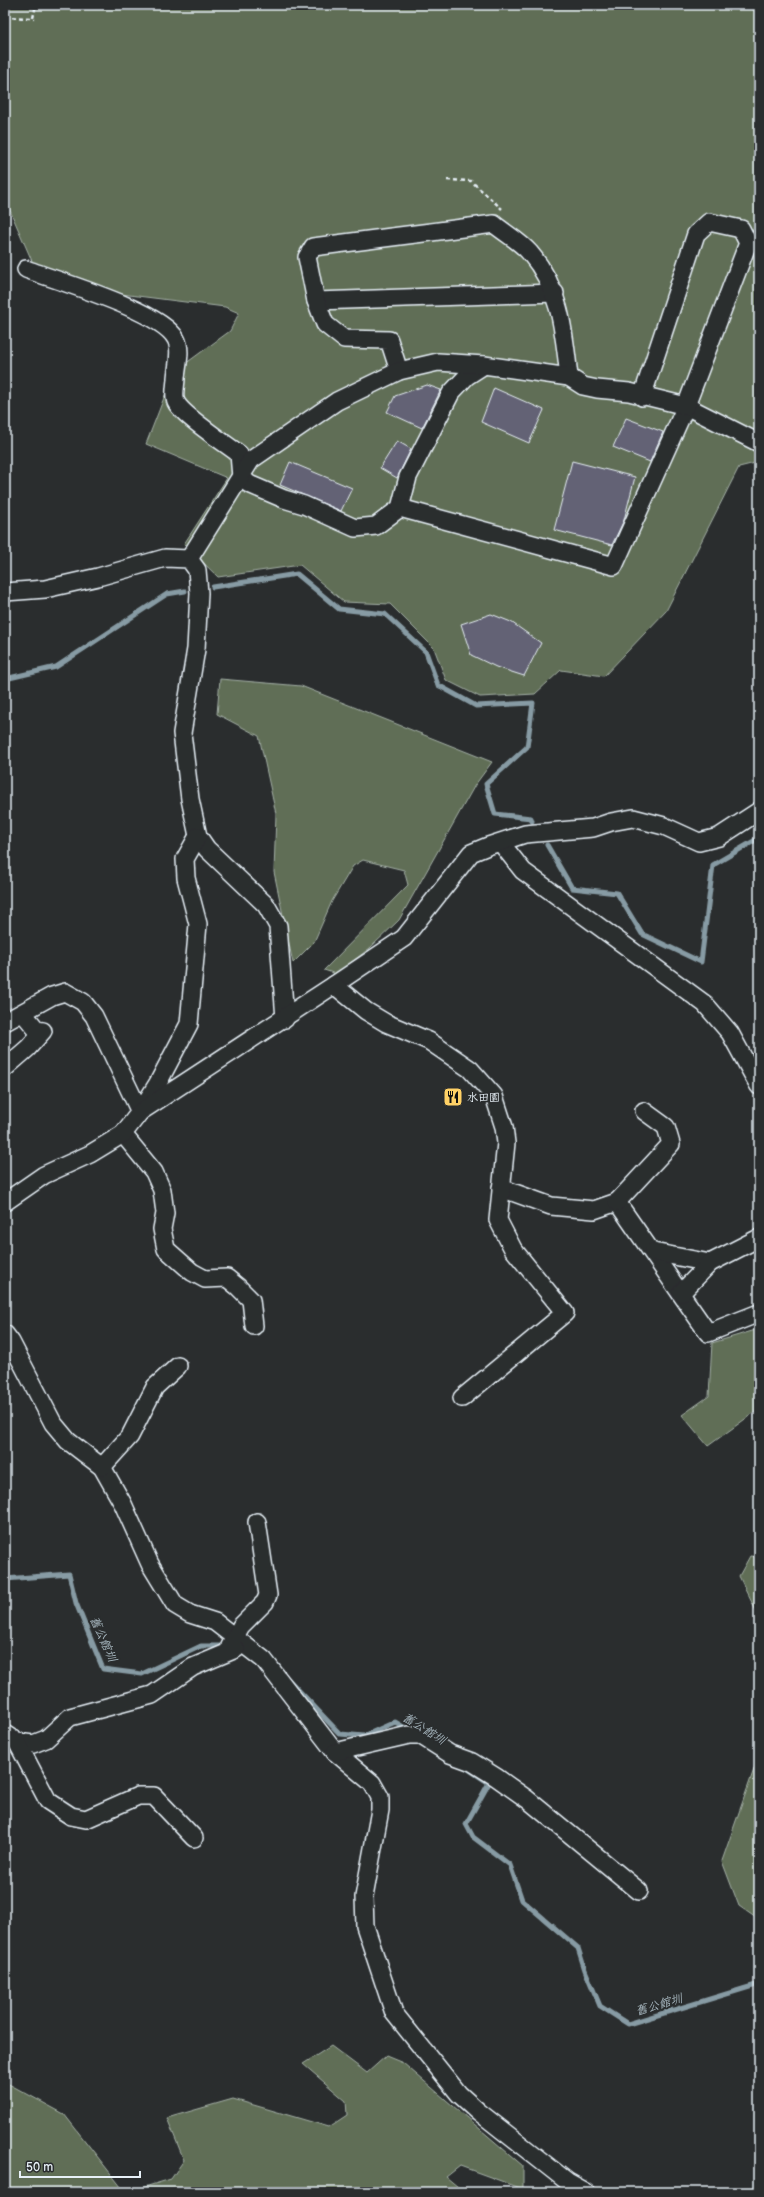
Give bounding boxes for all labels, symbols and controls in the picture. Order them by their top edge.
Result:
restaurant icon: 水田園 [442,1086,464,1108]
place label: 水田園 [467,1091,500,1104]
water label: 舊公館圳 [86,1614,120,1666]
water label: 舊公館圳 [400,1710,450,1749]
water label: 舊公館圳 [634,1991,686,2019]
scale bar [20,2153,140,2179]
text: 50 m [26,2160,53,2175]

